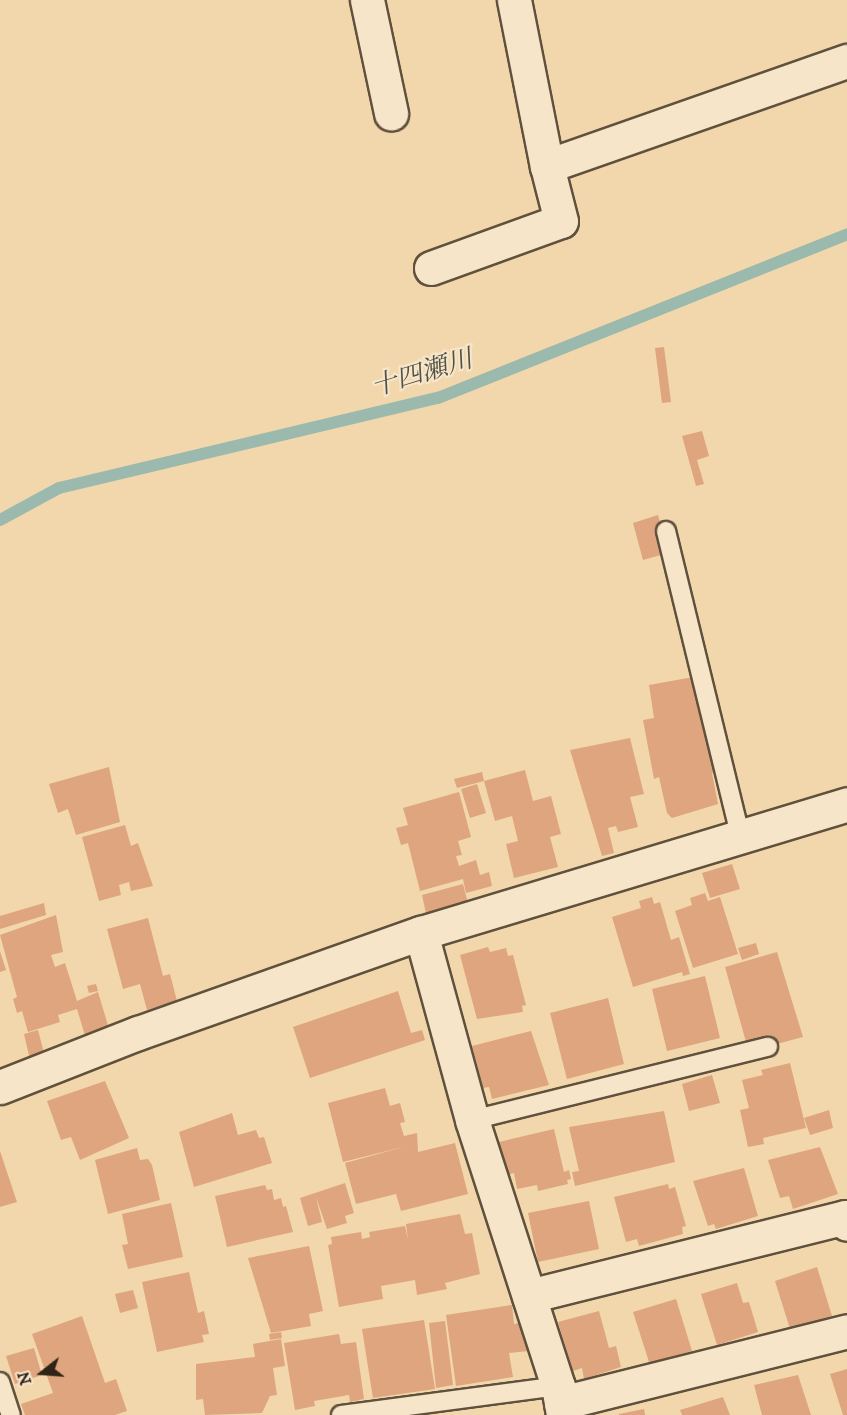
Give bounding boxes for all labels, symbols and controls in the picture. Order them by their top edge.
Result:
water label: 十四瀬川 [368,344,476,404]
north arrow [12,1343,72,1403]
text: N [13,1369,36,1387]

